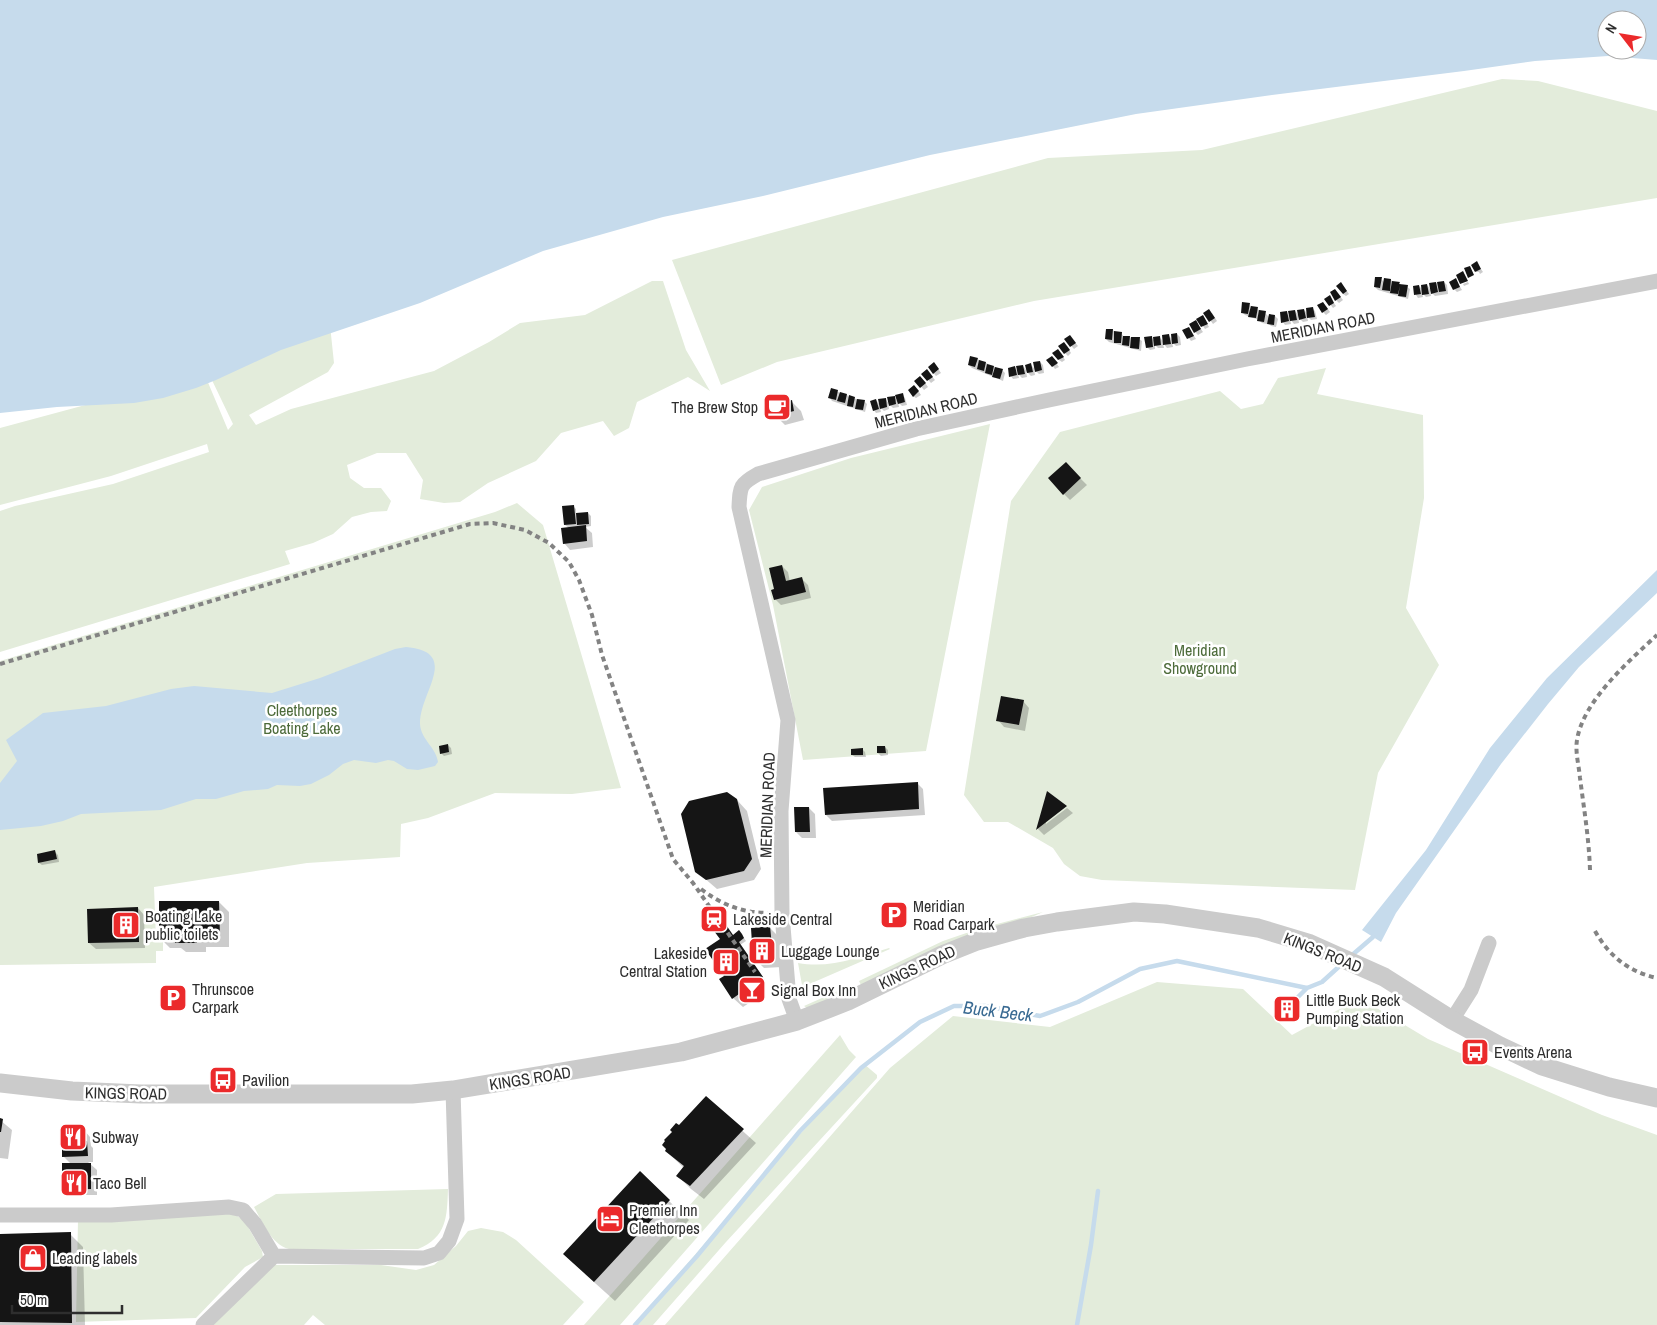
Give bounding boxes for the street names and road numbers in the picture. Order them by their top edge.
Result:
street label: MERIDIAN ROAD [1269,306,1377,348]
street label: MERIDIAN ROAD [872,387,980,433]
street label: MERIDIAN ROAD [754,752,780,858]
street label: KINGS ROAD [1281,926,1365,978]
street label: KINGS ROAD [875,940,959,994]
street label: KINGS ROAD [488,1061,572,1095]
street label: KINGS ROAD [85,1081,167,1105]

